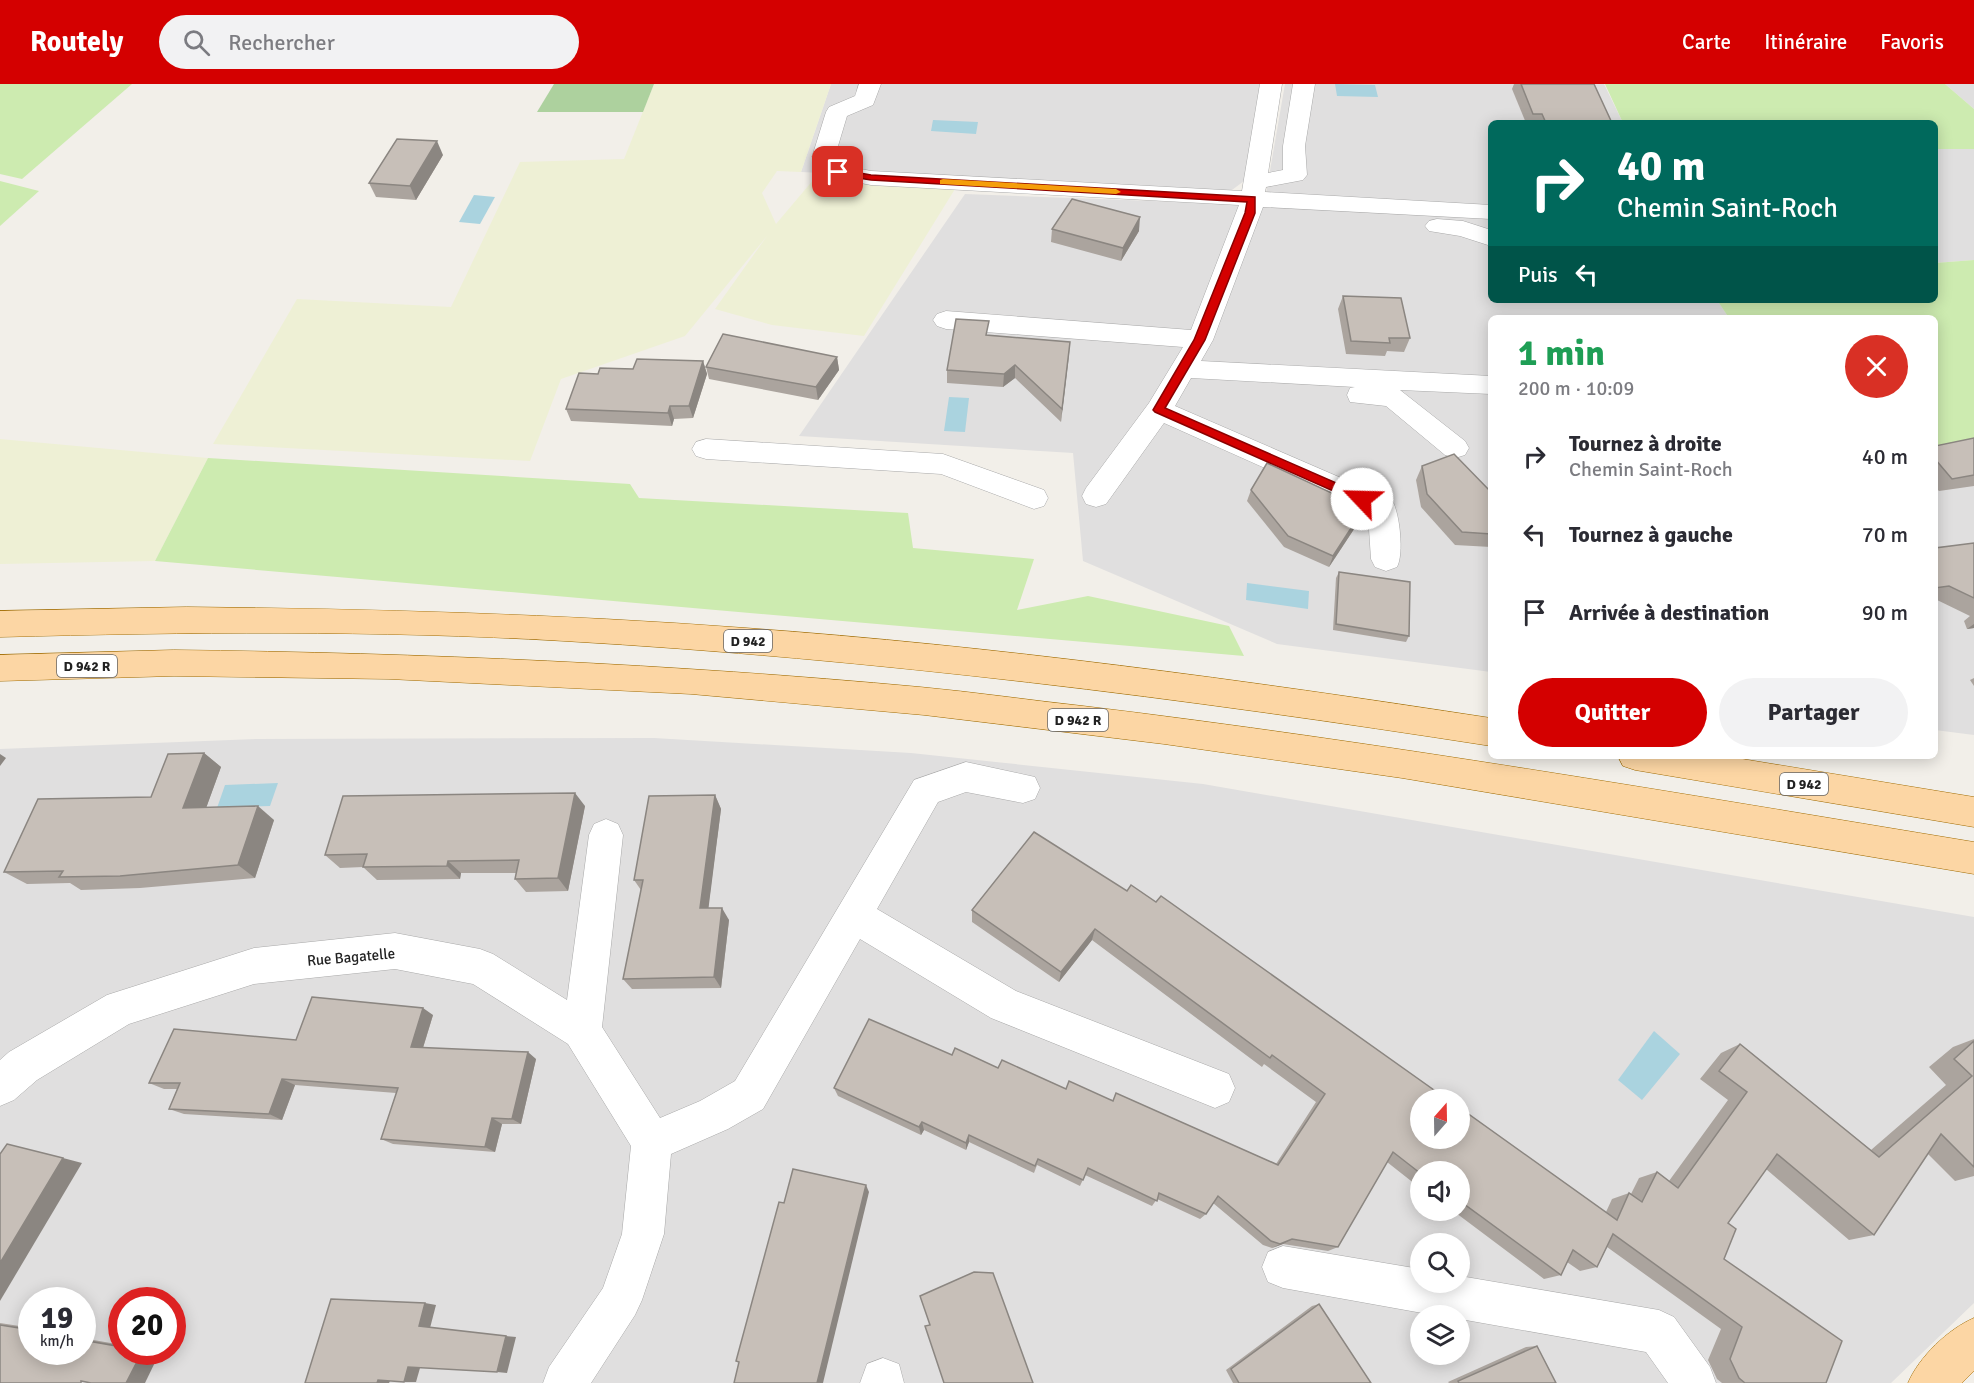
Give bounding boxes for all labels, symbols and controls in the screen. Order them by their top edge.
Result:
search box [159,15,579,69]
text: Routely [30,25,123,59]
icon: search [180,26,213,59]
text: Rechercher [228,29,335,56]
text: Carte [1682,29,1731,55]
text: Itinéraire [1764,29,1847,55]
text: Favoris [1880,29,1944,55]
text: 40 m [1617,141,1706,192]
icon: right [1518,144,1596,222]
pin [812,146,863,197]
icon: arrive [821,155,854,188]
text: Chemin Saint-Roch [1617,192,1838,225]
icon: left [1570,258,1603,291]
text: Puis [1518,261,1558,288]
text: 1 min [1518,331,1605,376]
button: close [1845,335,1908,398]
text: 200 m · 10:09 [1518,376,1634,401]
text: Tournez à droite [1569,430,1722,457]
icon: right [1518,440,1551,473]
text: 40 m [1862,443,1908,470]
text: Chemin Saint-Roch [1569,457,1733,482]
position arrow [1330,467,1394,531]
icon: left [1518,518,1551,551]
text: Tournez à gauche [1569,521,1733,548]
text: 70 m [1862,521,1908,548]
icon: arrive [1518,596,1551,629]
text: Arrivée à destination [1569,599,1769,626]
text: 90 m [1862,599,1908,626]
road number: D 942 [724,630,772,652]
road number: D 942 R [57,655,117,677]
button: Quitter [1518,678,1707,747]
button: Partager [1719,678,1908,747]
road number: D 942 R [1048,709,1108,731]
road number: D 942 [1780,773,1828,795]
street label: Rue Bagatelle [306,944,396,970]
north arrow [1410,1089,1470,1149]
map controls [1410,1089,1470,1365]
button: sound [1410,1161,1470,1221]
button: search [1410,1233,1470,1293]
speed limit sign: 20 [108,1287,186,1365]
text: 19 [41,1300,73,1337]
button: layers [1410,1305,1470,1365]
text: km/h [40,1332,74,1350]

